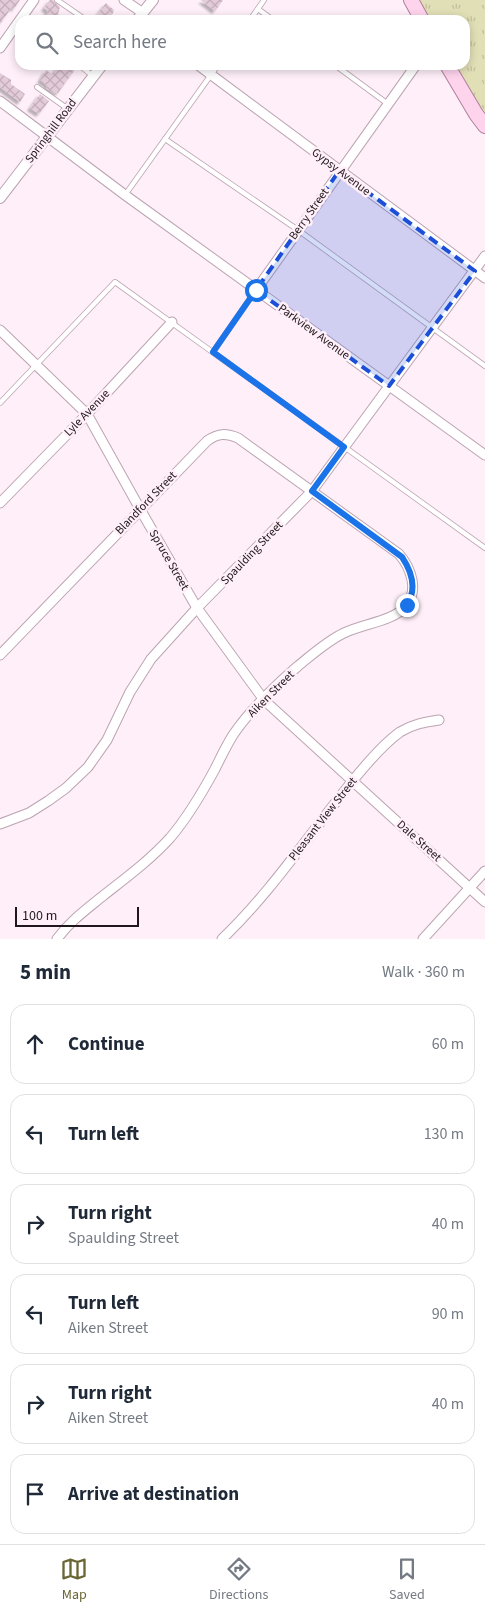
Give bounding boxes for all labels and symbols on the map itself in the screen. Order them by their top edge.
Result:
street label: Springhill Road [21,95,81,167]
street label: Gypsy Avenue [308,144,374,200]
street label: Berry Street [285,185,333,243]
route start [245,279,268,302]
street label: Parkview Avenue [275,300,353,364]
street label: Lyle Avenue [60,386,114,440]
street label: Blandford Street [111,467,181,539]
street label: Spaulding Street [217,517,287,589]
street label: Spruce Street [145,527,193,593]
route end [396,594,419,617]
street label: Aiken Street [244,667,298,721]
street label: Pleasant View Street [285,774,361,864]
street label: Dale Street [393,816,445,866]
scale bar [15,904,139,927]

